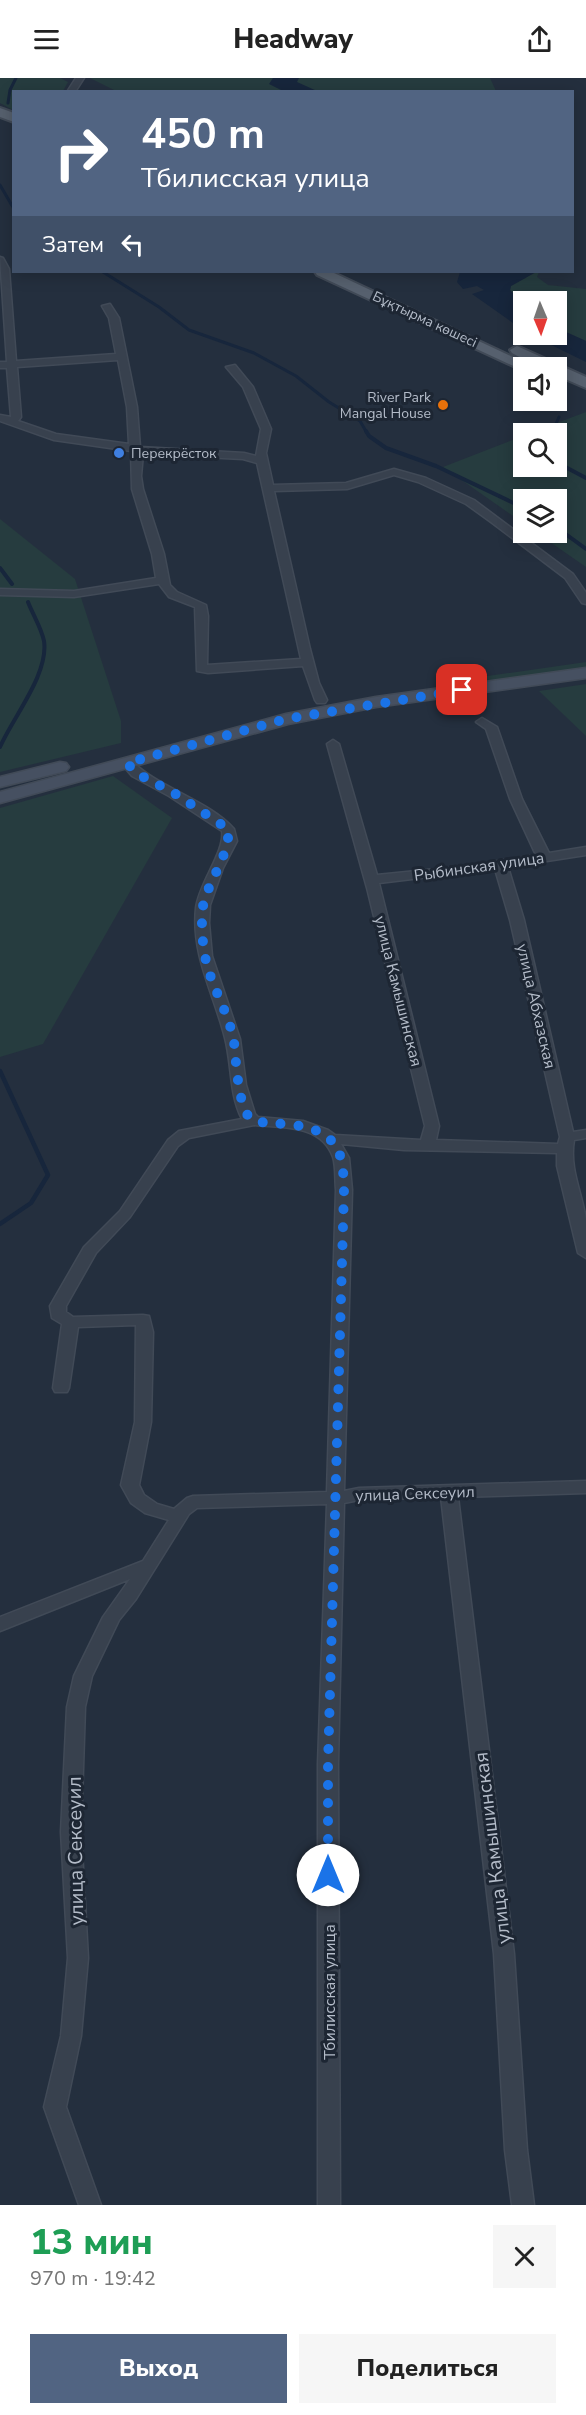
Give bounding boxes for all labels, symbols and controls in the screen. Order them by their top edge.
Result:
text: Headway [233,21,353,58]
icon: menu [30,23,63,56]
icon: share [523,23,556,56]
text: 450 m [141,106,265,163]
icon: right [42,114,120,192]
text: Тбилисская улица [141,160,370,197]
icon: left [116,228,149,261]
text: Затем [42,230,104,260]
street label: Бұқтырма көшесі [369,287,480,352]
north arrow [513,291,567,345]
map controls [513,291,567,543]
button: sound [513,357,567,411]
place label: River Park Mangal House [340,388,432,423]
marker: River Park Mangal House [436,398,450,412]
button: search [513,423,567,477]
place label: Перекрёсток [131,444,217,463]
marker: Перекрёсток [112,446,126,460]
button: layers [513,489,567,543]
pin [436,664,487,715]
icon: arrive [445,673,478,706]
street label: Рыбинская улица [413,847,546,887]
street label: улица Камышинская [369,914,427,1069]
street label: улица Абхазская [511,942,561,1071]
street label: улица Сексеуил [355,1481,475,1507]
street label: улица Камышинская [467,1750,518,1945]
street label: улица Сексеуил [61,1776,90,1926]
position arrow [296,1843,360,1907]
street label: Тбилисская улица [319,1924,341,2060]
text: 13 мин [30,2218,153,2267]
button: close [493,2225,556,2288]
text: 970 m · 19:42 [30,2265,156,2292]
button: Выход [30,2334,287,2403]
button: Поделиться [299,2334,556,2403]

